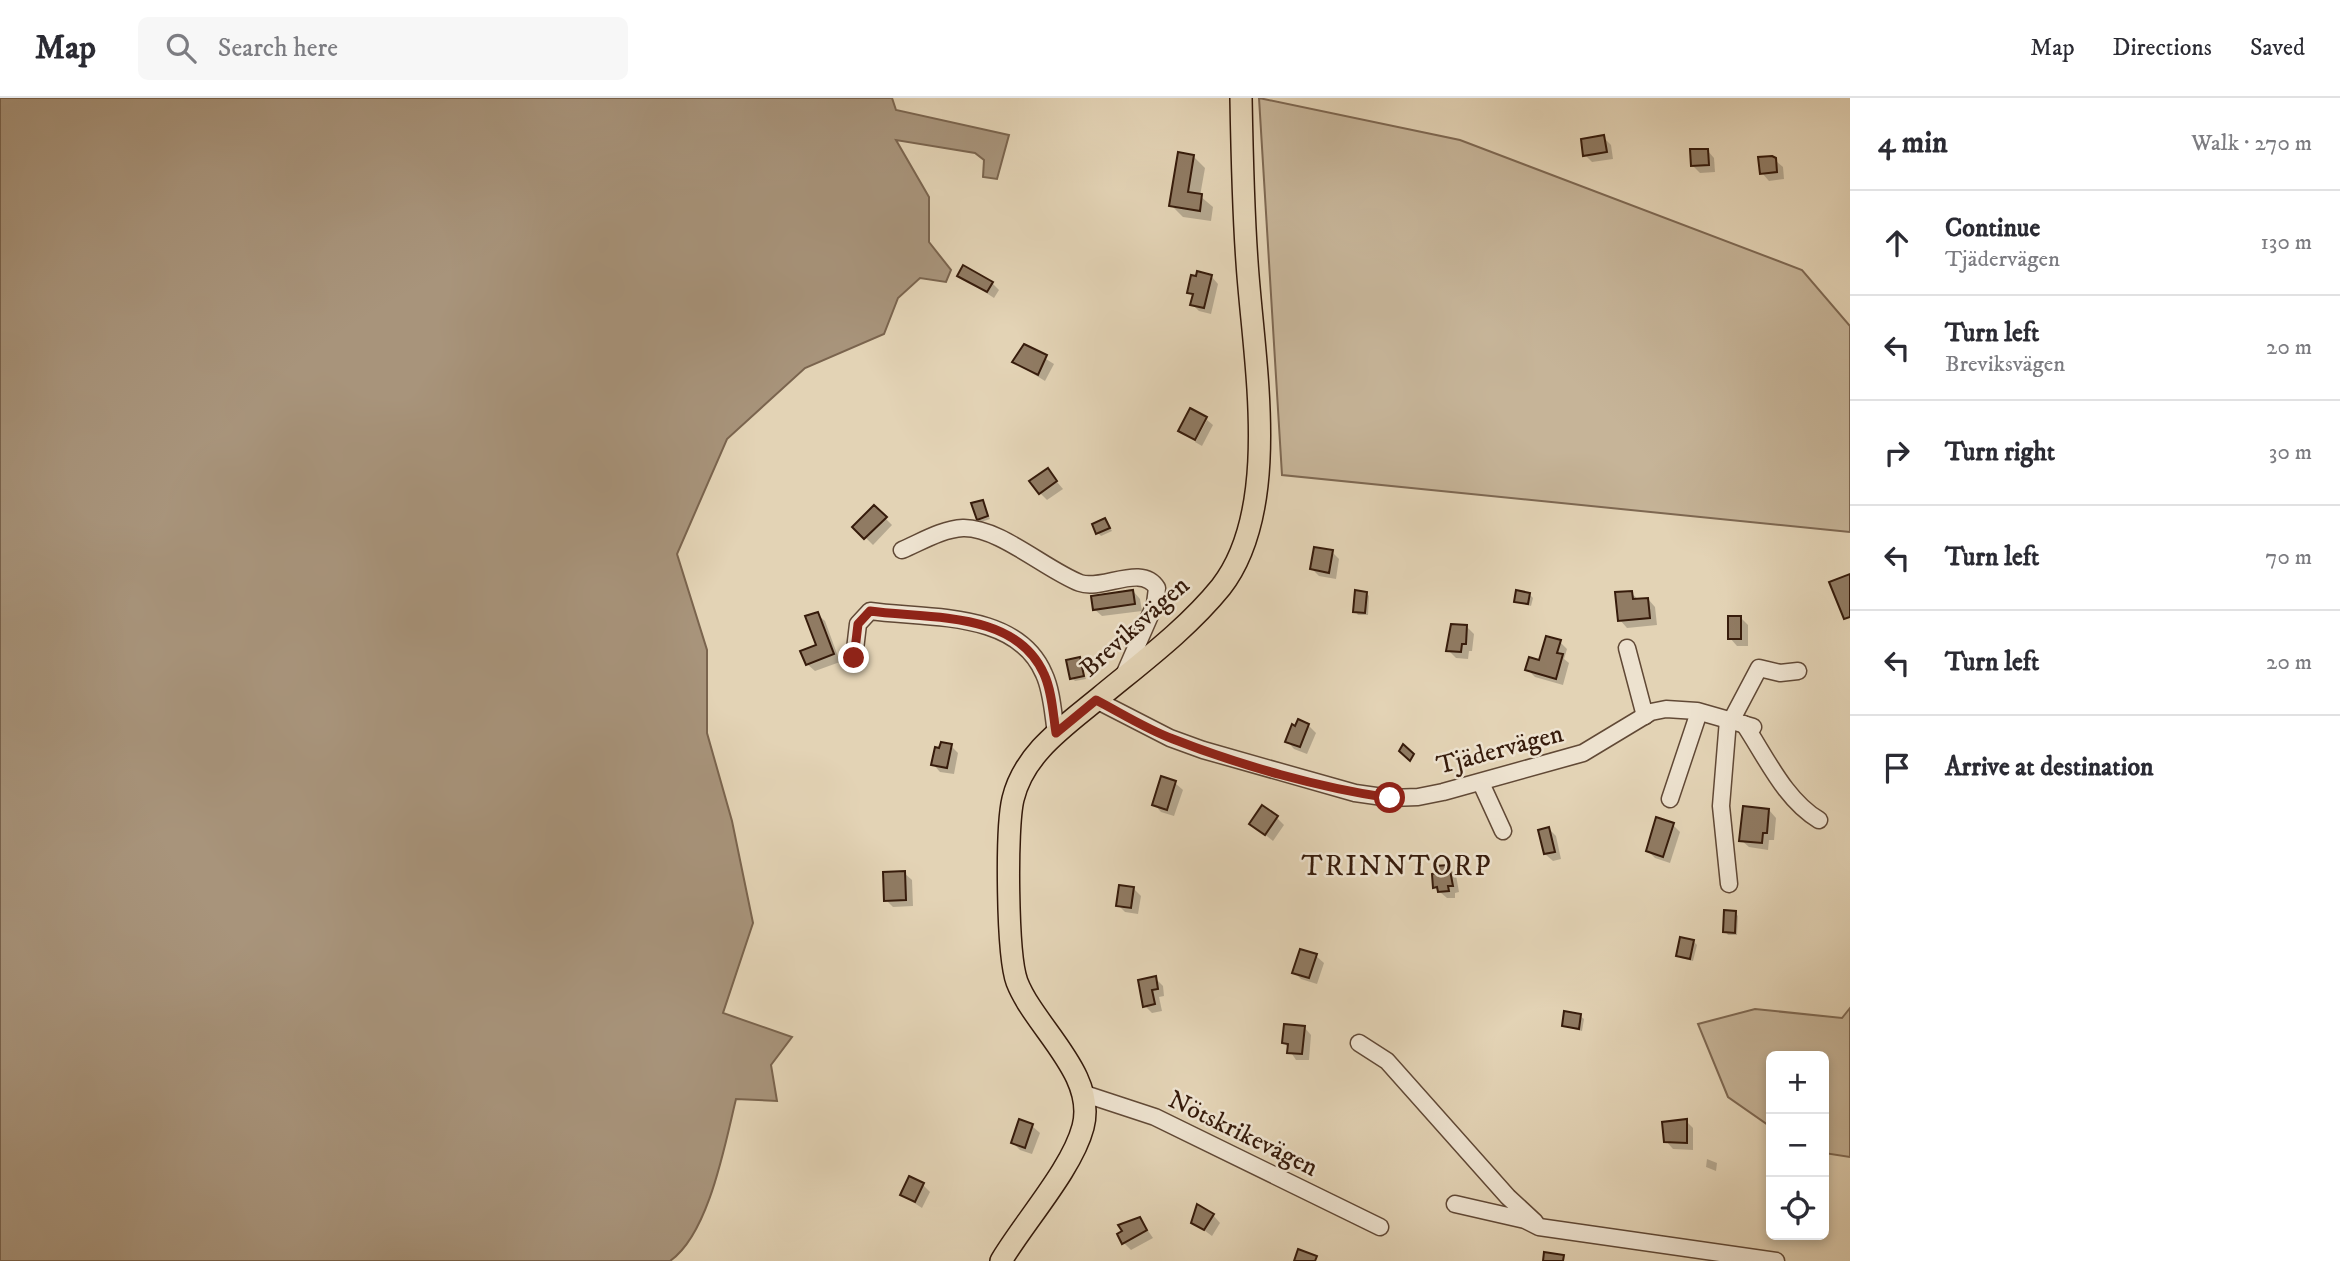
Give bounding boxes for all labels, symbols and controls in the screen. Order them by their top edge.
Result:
search box [138,17,628,80]
text: Map [35,28,96,69]
icon: search [162,29,200,67]
text: Search here [218,32,338,65]
text: Map [2030,33,2075,63]
text: Directions [2113,33,2212,63]
text: Saved [2250,33,2305,63]
text: 4 min [1878,125,1948,162]
text: Walk · 270 m [2191,129,2312,158]
text: Continue [1945,212,2040,245]
icon: ahead [1878,224,1916,262]
text: 130 m [2260,228,2312,257]
text: Tjädervägen [1945,245,2060,274]
text: Turn left [1945,317,2039,350]
icon: left [1878,329,1916,367]
text: 20 m [2266,333,2312,362]
text: Breviksvägen [1945,350,2065,379]
icon: right [1878,434,1916,472]
text: Turn right [1945,436,2055,469]
text: 30 m [2269,438,2312,467]
icon: left [1878,539,1916,577]
text: Turn left [1945,541,2039,574]
text: 70 m [2265,543,2312,572]
street label: Breviksvägen [1073,569,1197,685]
route end [838,642,869,673]
icon: left [1878,644,1916,682]
text: Turn left [1945,646,2039,679]
text: 20 m [2266,648,2312,677]
street label: Tjädervägen [1433,717,1567,783]
icon: arrive [1878,749,1916,787]
text: Arrive at destination [1945,751,2154,784]
route start [1374,782,1405,813]
district label: TRINNTORP [1301,849,1493,884]
map controls [1766,1051,1829,1240]
button: + [1766,1051,1829,1114]
street label: Nötskrikevägen [1163,1084,1324,1185]
button: − [1766,1114,1829,1177]
button: locate [1766,1177,1829,1240]

